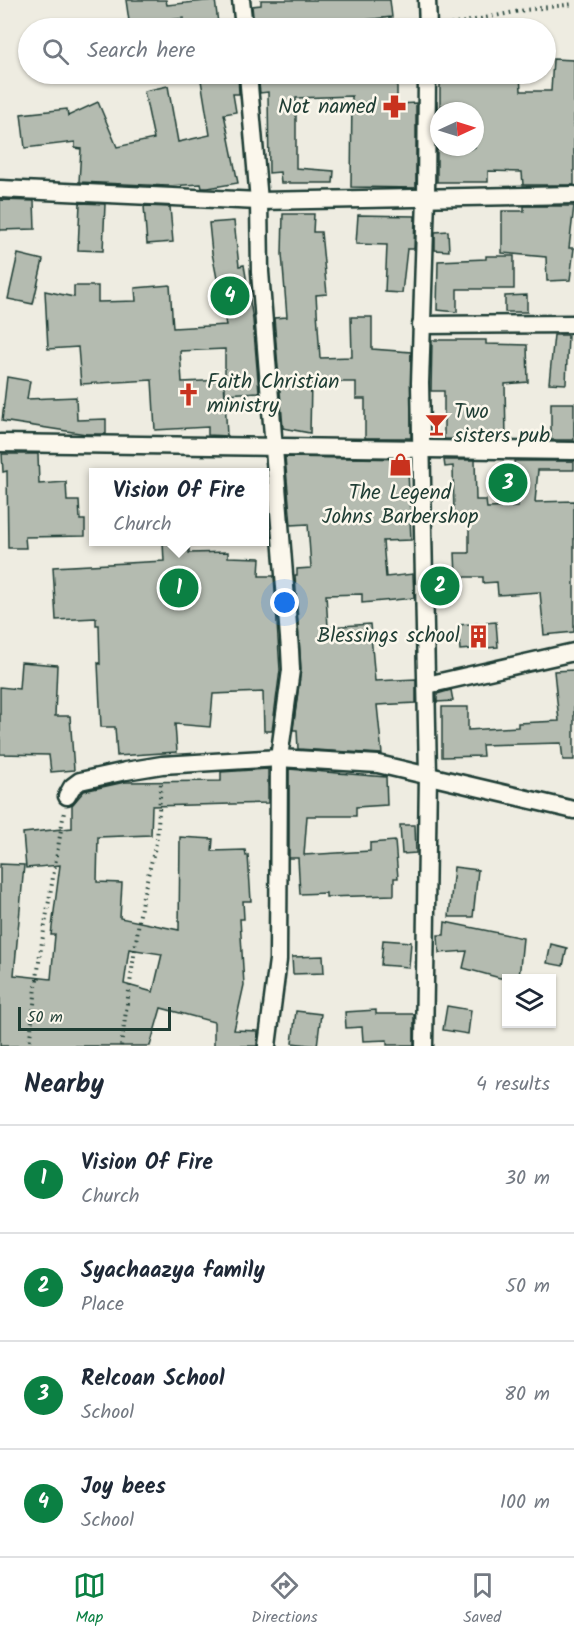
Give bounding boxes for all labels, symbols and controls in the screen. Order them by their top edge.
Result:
search box [18,18,556,84]
text: Search here [87,34,195,69]
icon: search [39,35,72,68]
place label: Not named [278,91,377,124]
pharmacy icon: Not named [381,94,407,120]
north arrow [430,102,484,156]
pin: 4 [210,274,250,318]
place label: Faith Christian ministry [207,366,340,423]
church icon: Faith Christian ministry [176,381,202,407]
place label: Two sisters pub [454,396,550,453]
bar icon: Two sisters pub [423,411,449,437]
shop icon: The Legend Johns Barbershop [387,452,413,478]
pin: 3 [488,460,528,506]
popup [89,468,269,546]
text: Vision Of Fire [113,474,245,509]
place label: The Legend Johns Barbershop [322,477,478,534]
text: Church [113,509,172,541]
pin: 2 [420,564,460,608]
pin: 1 [160,566,198,610]
your location [270,588,299,617]
place label: Blessings school [317,620,460,653]
building icon: Blessings school [465,623,491,649]
map controls [502,974,556,1028]
button: layers [502,974,556,1028]
scale bar [18,1004,171,1032]
text: 50 m [27,1005,63,1030]
text: Nearby [24,1064,104,1106]
text: 4 results [476,1069,550,1101]
text: Vision Of Fire [81,1146,213,1181]
text: 1 [40,1163,47,1195]
text: 30 m [505,1163,550,1195]
text: Church [81,1181,140,1213]
text: Syachaazya family [81,1254,265,1289]
text: 2 [38,1271,49,1303]
text: 50 m [505,1271,550,1303]
text: Place [81,1289,124,1321]
text: Relcoan School [81,1362,225,1397]
text: 3 [38,1379,49,1411]
text: 80 m [504,1379,550,1411]
text: School [81,1397,134,1429]
text: Joy bees [81,1470,166,1505]
text: 4 [38,1487,49,1519]
text: 100 m [500,1487,550,1519]
text: School [81,1505,134,1537]
tab: Map [73,1569,106,1630]
tab: Directions [251,1569,318,1630]
tab: Saved [463,1569,501,1630]

